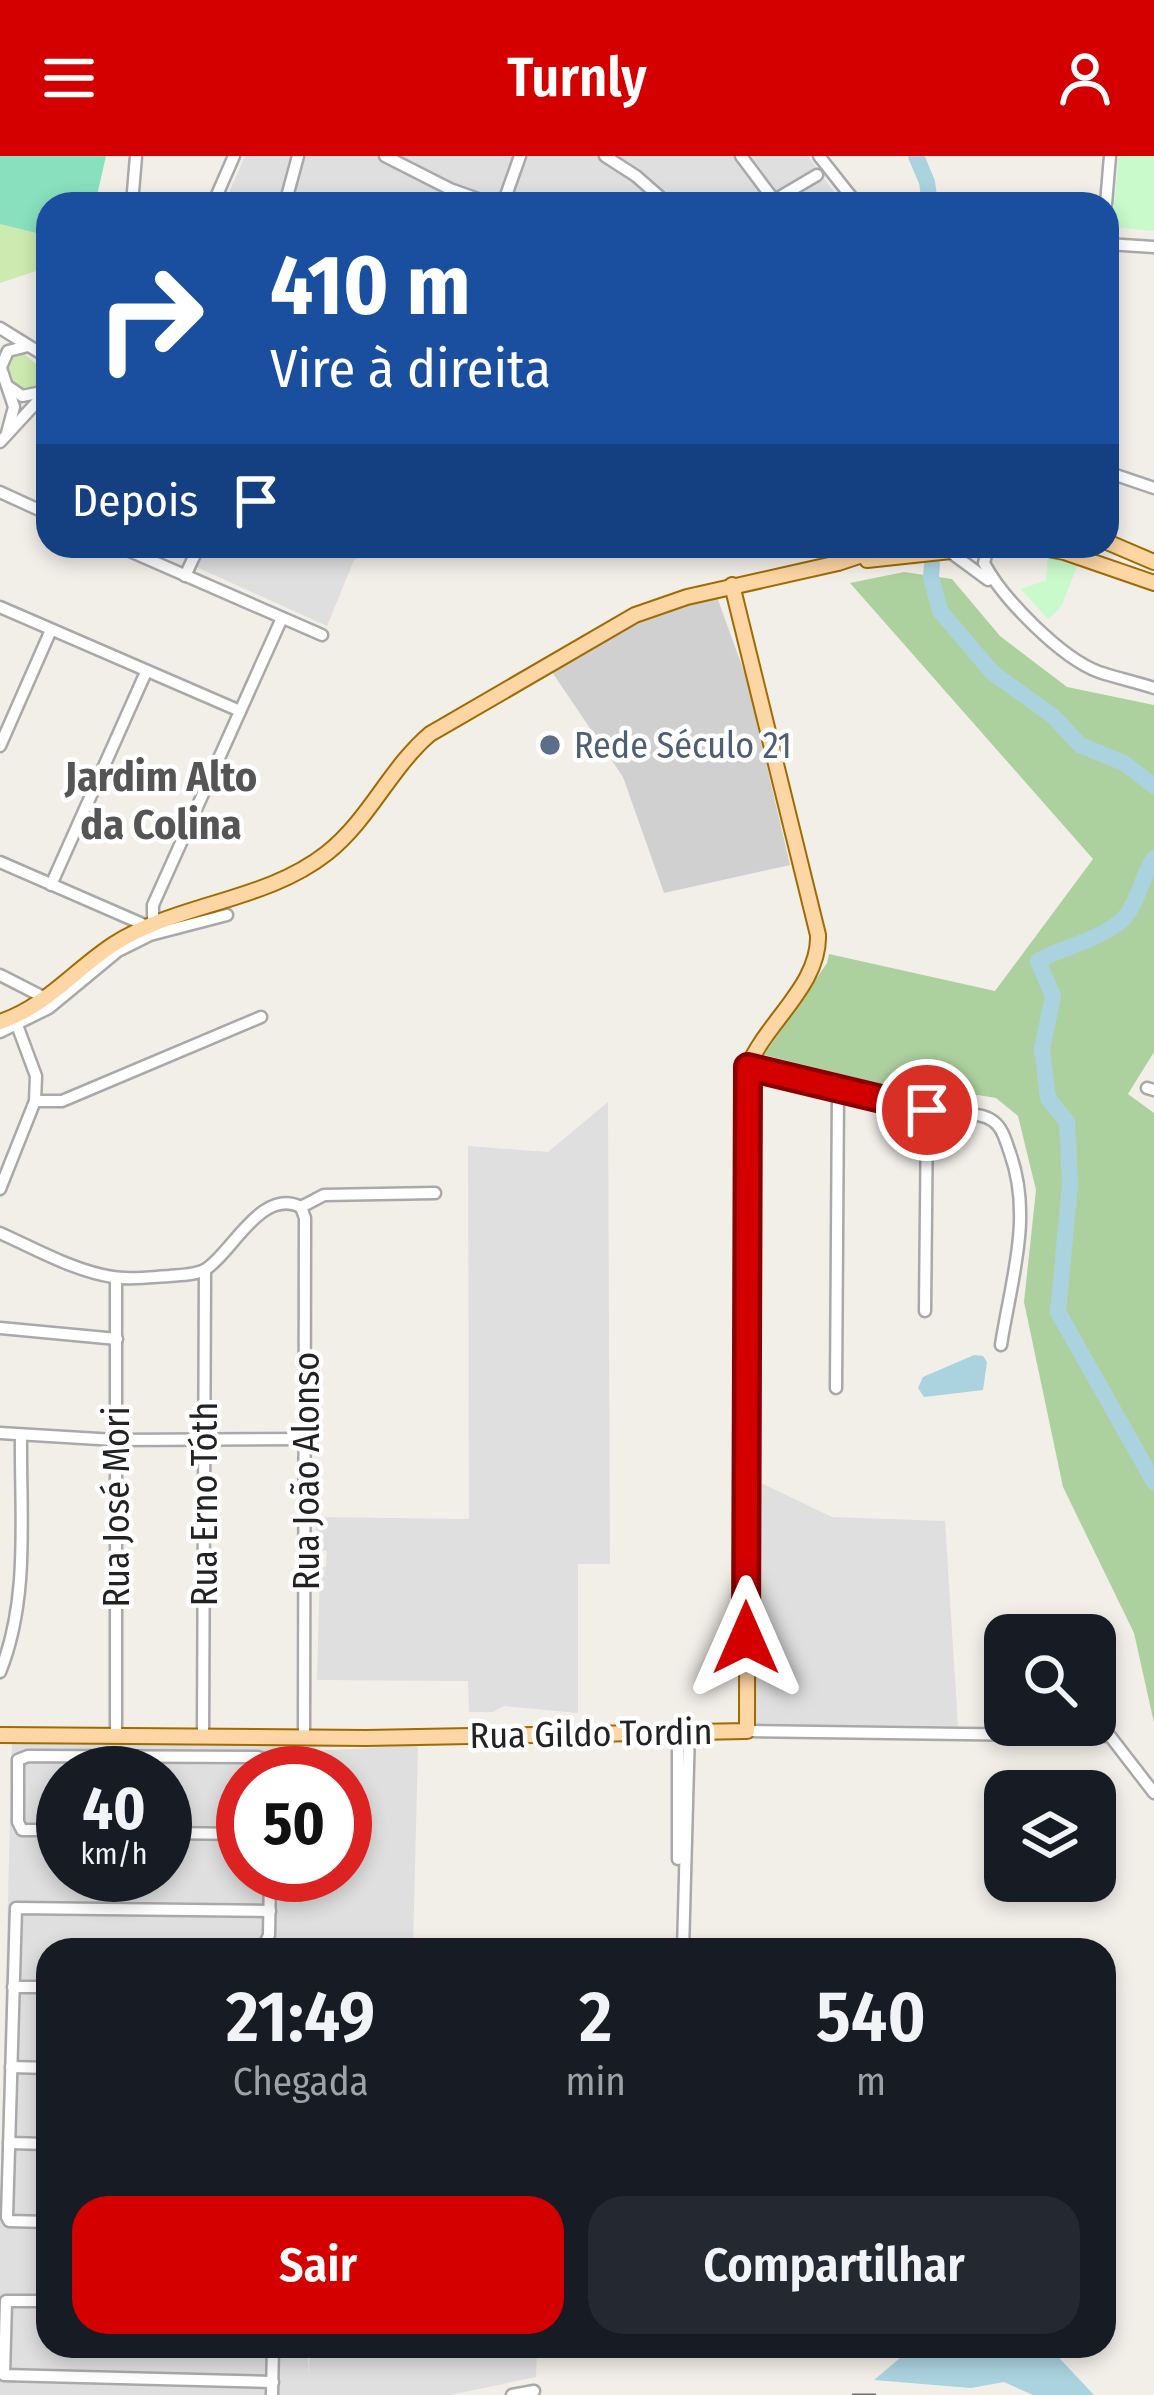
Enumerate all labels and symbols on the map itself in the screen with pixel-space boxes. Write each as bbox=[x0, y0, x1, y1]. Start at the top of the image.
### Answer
place label: Rede Século 21 bbox=[574, 724, 792, 768]
marker: Rede Século 21 bbox=[537, 732, 563, 758]
district label: Jardim Alto da Colina bbox=[64, 752, 257, 850]
pin bbox=[876, 1059, 978, 1161]
street label: Rua João Alonso bbox=[285, 1352, 329, 1590]
street label: Rua Erno Tóth bbox=[183, 1402, 227, 1606]
street label: Rua José Mori bbox=[95, 1406, 139, 1608]
position arrow bbox=[683, 1575, 809, 1701]
street label: Rua Gildo Tordin bbox=[469, 1710, 713, 1758]
speed limit sign: 50 bbox=[216, 1746, 372, 1902]

